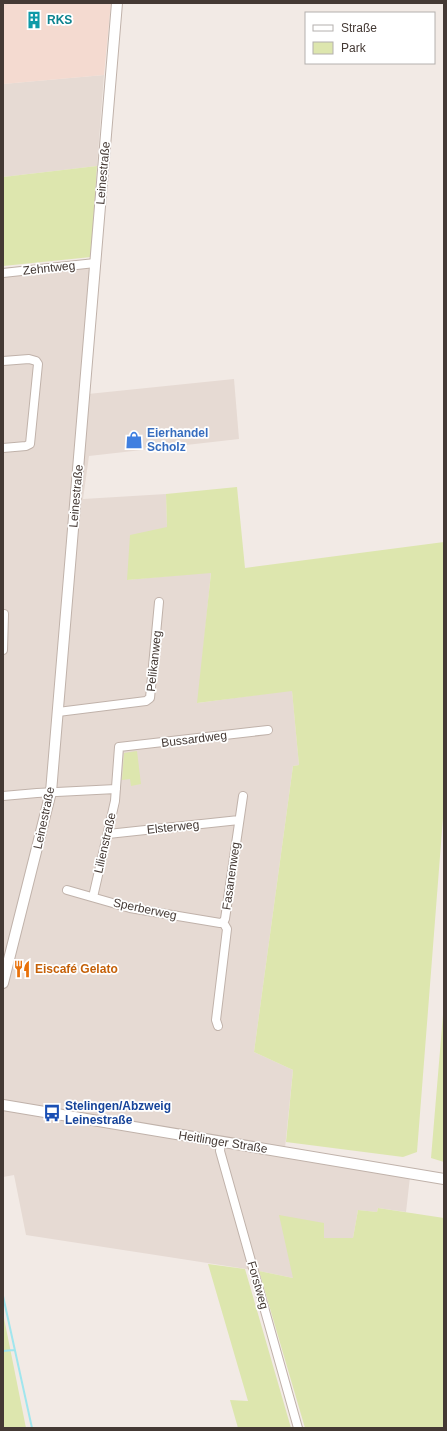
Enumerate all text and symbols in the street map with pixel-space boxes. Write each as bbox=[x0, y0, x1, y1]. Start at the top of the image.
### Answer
building icon: RKS bbox=[24, 10, 44, 30]
legend bbox=[305, 12, 435, 64]
place label: RKS bbox=[47, 13, 72, 27]
text: Straße bbox=[341, 21, 377, 35]
text: Park bbox=[341, 41, 367, 55]
street label: Leinestraße bbox=[93, 141, 113, 205]
street label: Zehntweg bbox=[22, 258, 76, 278]
place label: Eierhandel Scholz bbox=[147, 426, 208, 454]
shop icon: Eierhandel Scholz bbox=[124, 430, 144, 450]
street label: Leinestraße bbox=[66, 464, 86, 528]
street label: Pelikanweg bbox=[144, 630, 164, 692]
street label: Bussardweg bbox=[160, 728, 228, 750]
street label: Leinestraße bbox=[31, 785, 58, 850]
street label: Lilienstraße bbox=[91, 811, 119, 875]
street label: Elsterweg bbox=[146, 817, 200, 837]
street label: Fasanenweg bbox=[219, 841, 243, 911]
street label: Sperberweg bbox=[112, 895, 178, 923]
restaurant icon: Eiscafé Gelato bbox=[12, 959, 32, 979]
place label: Eiscafé Gelato bbox=[35, 962, 118, 976]
place label: Stelingen/Abzweig Leinestraße bbox=[65, 1099, 171, 1127]
bus stop icon: Stelingen/Abzweig Leinestraße bbox=[42, 1103, 62, 1123]
street label: Heitlinger Straße bbox=[177, 1128, 269, 1156]
street label: Forstweg bbox=[244, 1259, 272, 1311]

